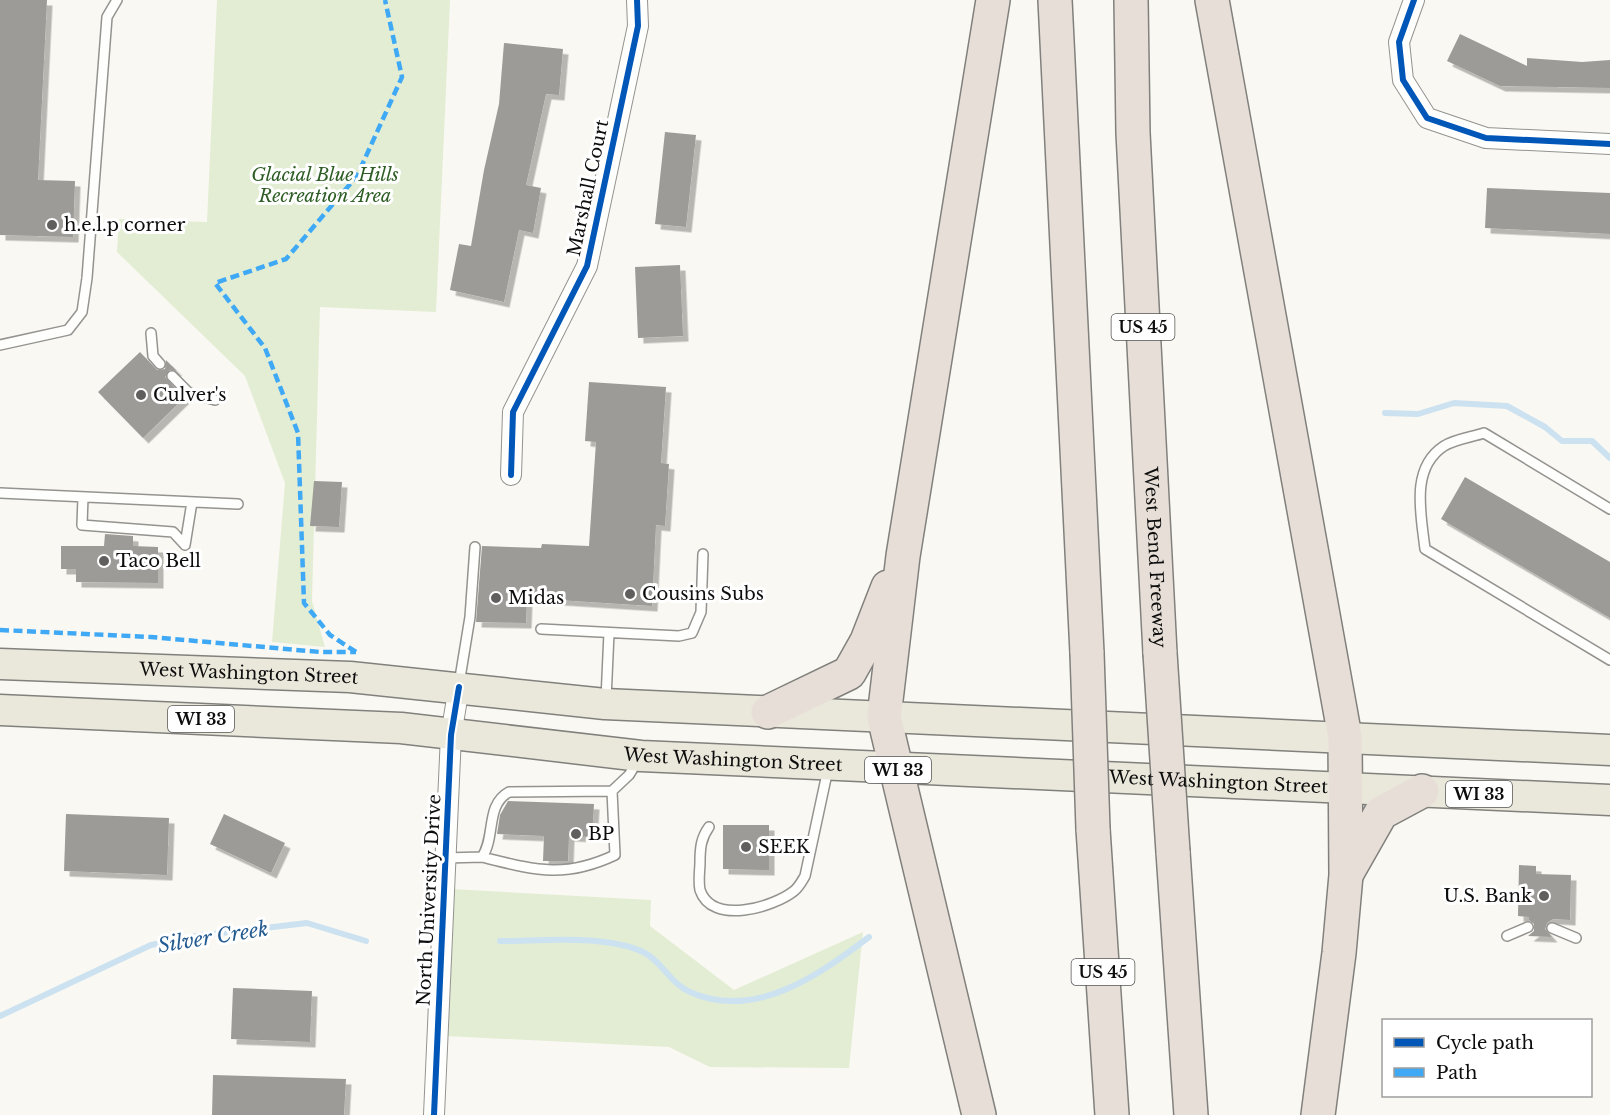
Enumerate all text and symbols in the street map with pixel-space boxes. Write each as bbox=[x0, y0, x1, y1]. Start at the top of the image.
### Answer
street label: Marshall Court bbox=[563, 117, 613, 258]
park label: Glacial Blue Hills Recreation Area bbox=[251, 164, 399, 207]
place label: h.e.l.p corner bbox=[64, 214, 186, 236]
marker: h.e.l.p corner bbox=[45, 218, 59, 232]
road number: US 45 bbox=[1112, 314, 1174, 340]
place label: Culver's bbox=[153, 384, 227, 406]
marker: Culver's bbox=[134, 388, 148, 402]
street label: West Bend Freeway bbox=[1139, 465, 1171, 649]
place label: Taco Bell bbox=[116, 550, 201, 572]
marker: Taco Bell bbox=[97, 554, 111, 568]
place label: Cousins Subs bbox=[642, 583, 764, 605]
place label: Midas bbox=[508, 587, 564, 609]
marker: Cousins Subs bbox=[623, 587, 637, 601]
marker: Midas bbox=[489, 591, 503, 605]
street label: West Washington Street bbox=[138, 658, 360, 689]
road number: WI 33 bbox=[168, 706, 234, 732]
street label: West Washington Street bbox=[621, 743, 843, 776]
road number: WI 33 bbox=[865, 757, 931, 783]
street label: West Washington Street bbox=[1107, 766, 1329, 798]
road number: WI 33 bbox=[1446, 781, 1512, 807]
street label: North University Drive bbox=[412, 794, 446, 1006]
place label: BP bbox=[588, 823, 614, 845]
marker: BP bbox=[569, 827, 583, 841]
place label: SEEK bbox=[758, 836, 811, 858]
marker: SEEK bbox=[739, 840, 753, 854]
place label: U.S. Bank bbox=[1444, 885, 1532, 907]
marker: U.S. Bank bbox=[1537, 889, 1551, 903]
water label: Silver Creek bbox=[156, 916, 270, 958]
road number: US 45 bbox=[1072, 959, 1134, 985]
legend bbox=[1382, 1019, 1592, 1097]
text: Cycle path bbox=[1436, 1032, 1534, 1054]
text: Path bbox=[1436, 1062, 1477, 1084]

